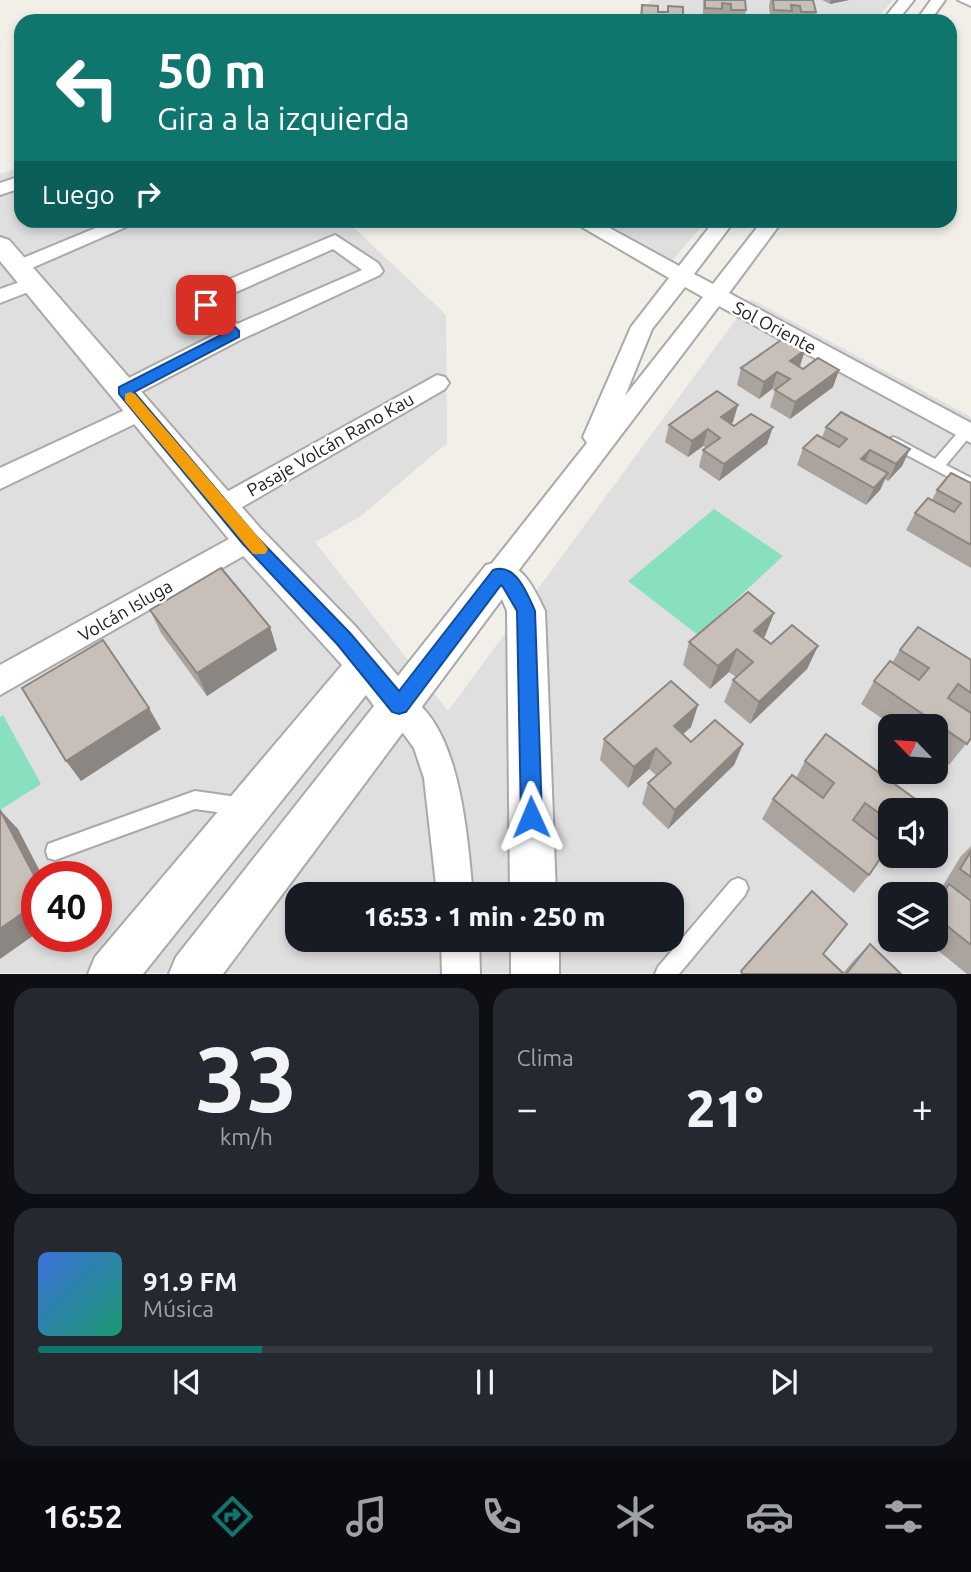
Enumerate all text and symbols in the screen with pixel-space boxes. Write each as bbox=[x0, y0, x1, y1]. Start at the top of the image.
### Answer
icon: left bbox=[42, 42, 133, 133]
text: 50 m bbox=[157, 42, 266, 97]
text: Gira a la izquierda bbox=[157, 100, 410, 136]
icon: right bbox=[129, 175, 167, 213]
text: Luego bbox=[42, 180, 115, 209]
pin bbox=[176, 275, 236, 335]
icon: arrive bbox=[187, 286, 225, 324]
street label: Sol Oriente bbox=[730, 297, 820, 357]
street label: Pasaje Volcán Rano Kau bbox=[243, 388, 417, 500]
street label: Volcán Isluga bbox=[75, 575, 175, 645]
north arrow bbox=[878, 714, 948, 784]
map controls bbox=[878, 714, 948, 952]
position arrow bbox=[494, 780, 568, 854]
button: sound bbox=[878, 798, 948, 868]
speed limit sign: 40 bbox=[21, 861, 112, 952]
button: layers bbox=[878, 882, 948, 952]
text: 16:53 · 1 min · 250 m bbox=[364, 902, 605, 931]
text: 33 bbox=[195, 1027, 298, 1129]
text: Clima bbox=[517, 1045, 574, 1070]
text: 21° bbox=[686, 1079, 764, 1137]
text: − bbox=[517, 1087, 538, 1129]
text: + bbox=[912, 1087, 933, 1129]
text: km/h bbox=[220, 1124, 273, 1149]
text: 91.9 FM bbox=[143, 1267, 237, 1296]
text: Música bbox=[143, 1296, 214, 1321]
icon: previous bbox=[168, 1363, 206, 1401]
icon: pause bbox=[466, 1363, 504, 1401]
icon: next bbox=[765, 1363, 803, 1401]
icon: directions bbox=[208, 1492, 257, 1541]
icon: music bbox=[342, 1492, 391, 1541]
icon: phone bbox=[477, 1492, 526, 1541]
icon: climate bbox=[611, 1492, 660, 1541]
icon: car bbox=[745, 1492, 794, 1541]
icon: filters bbox=[879, 1492, 928, 1541]
text: 16:52 bbox=[43, 1498, 123, 1534]

